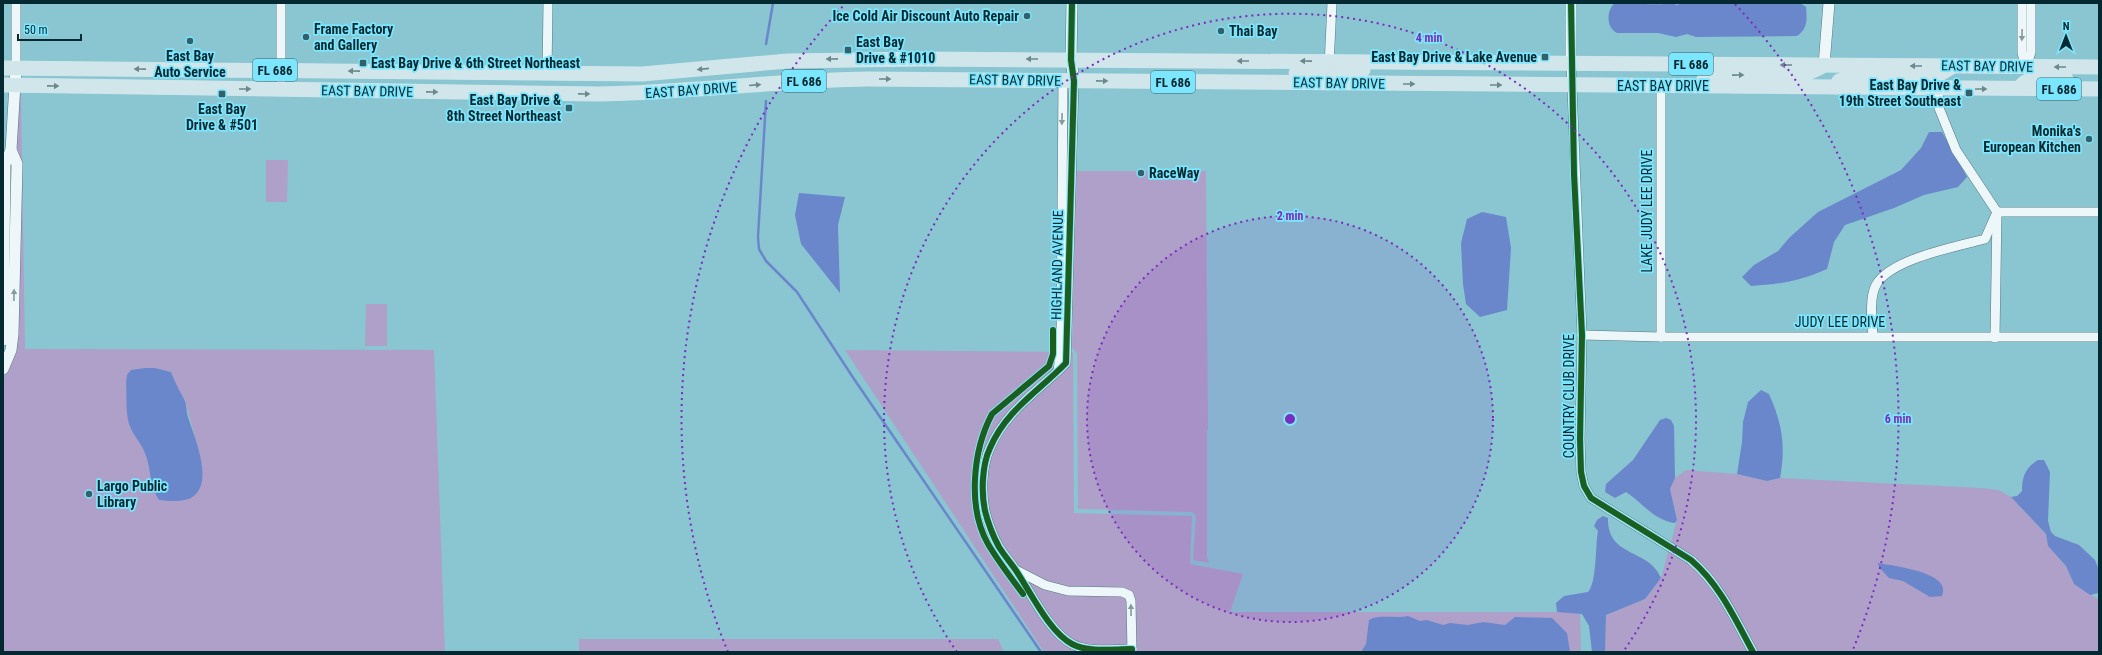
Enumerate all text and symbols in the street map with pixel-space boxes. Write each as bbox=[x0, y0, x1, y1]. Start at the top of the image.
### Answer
place label: Ice Cold Air Discount Auto Repair bbox=[832, 8, 1019, 24]
marker: Ice Cold Air Discount Auto Repair bbox=[1022, 11, 1032, 21]
scale bar bbox=[18, 16, 81, 42]
north arrow bbox=[2046, 16, 2086, 56]
text: N bbox=[2063, 20, 2070, 33]
place label: Frame Factory and Gallery bbox=[314, 21, 394, 53]
text: 50 m bbox=[24, 23, 48, 37]
place label: Thai Bay bbox=[1229, 23, 1278, 39]
marker: Thai Bay bbox=[1216, 26, 1226, 36]
one-way arrow bbox=[2019, 29, 2025, 42]
text: 4 min bbox=[1416, 31, 1442, 45]
marker: Frame Factory and Gallery bbox=[301, 32, 311, 42]
place label: East Bay Drive & #1010 bbox=[856, 34, 935, 66]
marker: East Bay Auto Service bbox=[185, 36, 195, 46]
marker: East Bay Drive & #1010 bbox=[843, 45, 853, 55]
place label: East Bay Auto Service bbox=[154, 48, 226, 80]
place label: East Bay Drive & Lake Avenue bbox=[1371, 49, 1537, 65]
marker: East Bay Drive & Lake Avenue bbox=[1540, 52, 1550, 62]
road number: FL 686 bbox=[1669, 53, 1713, 75]
place label: East Bay Drive & 6th Street Northeast bbox=[371, 55, 580, 71]
one-way arrow bbox=[825, 56, 838, 62]
one-way arrow bbox=[1025, 56, 1038, 62]
street label: EAST BAY DRIVE bbox=[1941, 57, 2033, 75]
marker: East Bay Drive & 6th Street Northeast bbox=[358, 58, 368, 68]
one-way arrow bbox=[1236, 58, 1249, 64]
one-way arrow bbox=[1299, 58, 1312, 64]
road number: FL 686 bbox=[253, 59, 297, 81]
one-way arrow bbox=[1779, 62, 1792, 68]
one-way arrow bbox=[1909, 63, 1922, 69]
one-way arrow bbox=[2053, 64, 2066, 70]
one-way arrow bbox=[133, 66, 146, 72]
one-way arrow bbox=[697, 66, 709, 73]
one-way arrow bbox=[347, 68, 360, 74]
road number: FL 686 bbox=[782, 70, 826, 92]
street label: EAST BAY DRIVE bbox=[969, 71, 1061, 89]
road number: FL 686 bbox=[1151, 71, 1195, 93]
one-way arrow bbox=[1732, 72, 1745, 78]
street label: EAST BAY DRIVE bbox=[1293, 74, 1385, 92]
one-way arrow bbox=[879, 76, 892, 82]
place label: East Bay Drive & 19th Street Southeast bbox=[1839, 77, 1961, 109]
one-way arrow bbox=[1096, 78, 1109, 84]
street label: EAST BAY DRIVE bbox=[1617, 78, 1709, 94]
road number: FL 686 bbox=[2037, 78, 2081, 100]
street label: EAST BAY DRIVE bbox=[645, 79, 737, 101]
one-way arrow bbox=[749, 81, 761, 88]
one-way arrow bbox=[1403, 81, 1416, 87]
street label: EAST BAY DRIVE bbox=[321, 82, 413, 100]
one-way arrow bbox=[1490, 82, 1503, 88]
one-way arrow bbox=[47, 83, 59, 90]
one-way arrow bbox=[1975, 85, 1987, 92]
one-way arrow bbox=[239, 86, 252, 92]
one-way arrow bbox=[426, 88, 438, 95]
marker: East Bay Drive & 19th Street Southeast bbox=[1964, 88, 1974, 98]
marker: East Bay Drive & #501 bbox=[217, 89, 227, 99]
one-way arrow bbox=[578, 91, 591, 97]
place label: East Bay Drive & 8th Street Northeast bbox=[447, 92, 561, 124]
place label: East Bay Drive & #501 bbox=[186, 101, 258, 133]
marker: East Bay Drive & 8th Street Northeast bbox=[564, 103, 574, 113]
one-way arrow bbox=[1059, 113, 1066, 125]
place label: Monika's European Kitchen bbox=[1983, 123, 2081, 155]
marker: Monika's European Kitchen bbox=[2084, 134, 2094, 144]
street label: LAKE JUDY LEE DRIVE bbox=[1639, 149, 1655, 273]
place label: RaceWay bbox=[1149, 165, 1200, 181]
marker: RaceWay bbox=[1136, 168, 1146, 178]
text: 2 min bbox=[1277, 209, 1303, 223]
street label: HIGHLAND AVENUE bbox=[1048, 210, 1066, 320]
one-way arrow bbox=[11, 288, 17, 301]
street label: JUDY LEE DRIVE bbox=[1795, 314, 1885, 330]
street label: COUNTRY CLUB DRIVE bbox=[1561, 334, 1577, 458]
centre of rings bbox=[1283, 412, 1297, 426]
text: 6 min bbox=[1885, 412, 1911, 426]
place label: Largo Public Library bbox=[97, 478, 168, 510]
marker: Largo Public Library bbox=[84, 489, 94, 499]
one-way arrow bbox=[1128, 603, 1134, 616]

